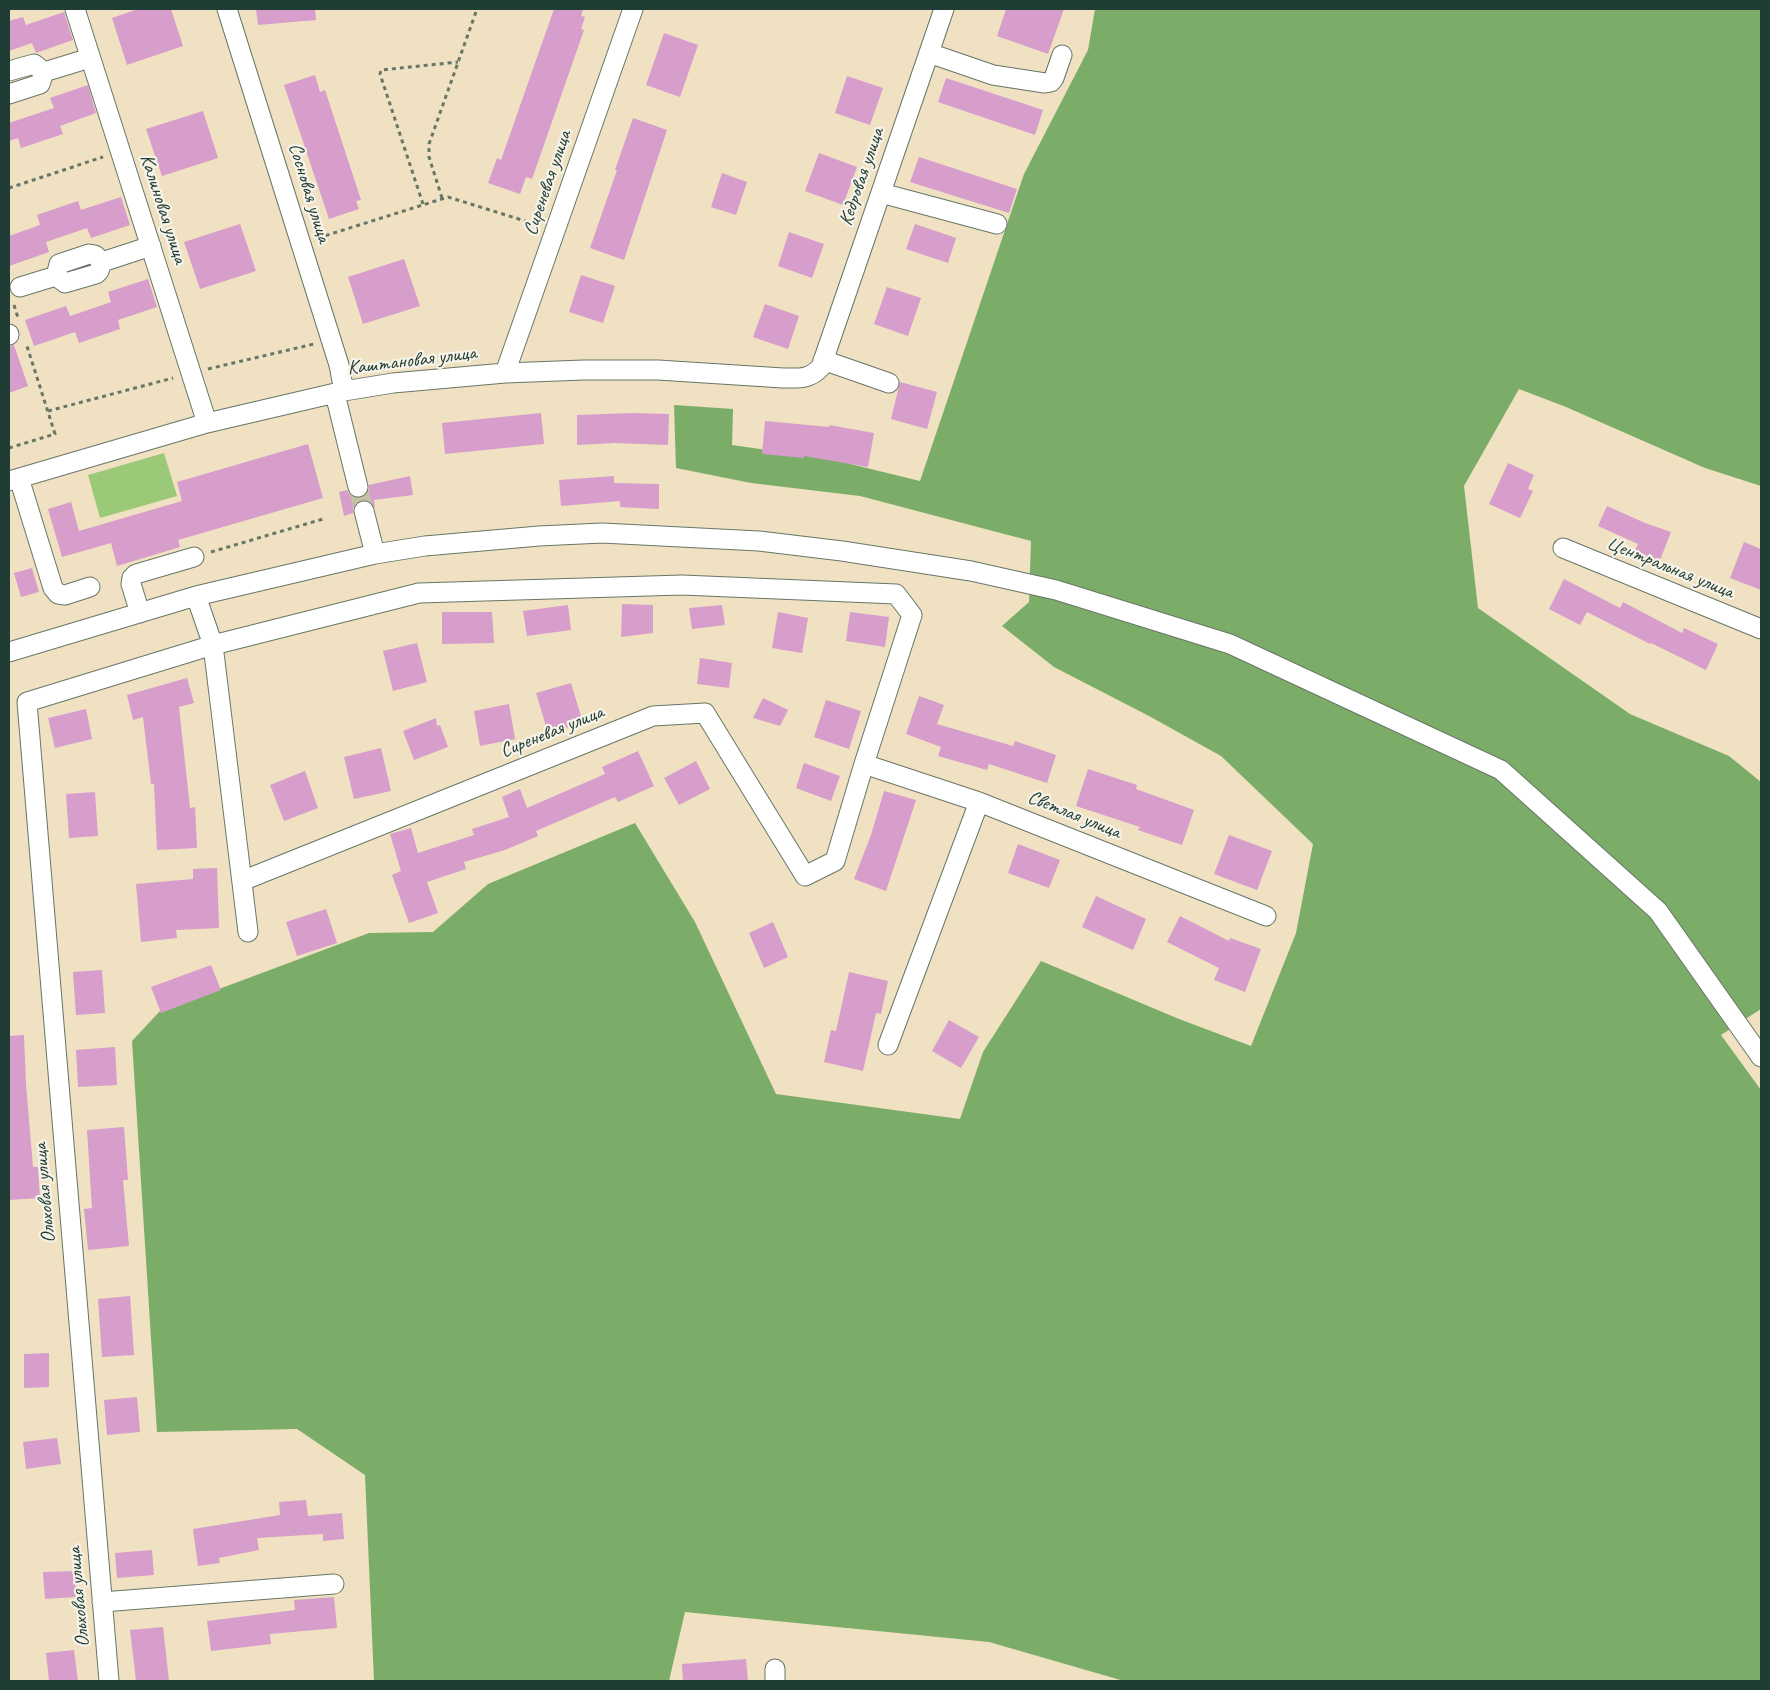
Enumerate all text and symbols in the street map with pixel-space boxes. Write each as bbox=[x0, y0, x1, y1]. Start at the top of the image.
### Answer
street label: Кедровая улица bbox=[834, 125, 890, 229]
street label: Сиреневая улица bbox=[519, 127, 577, 239]
street label: Сосновая улица bbox=[282, 140, 336, 246]
street label: Калиновая улица bbox=[134, 151, 192, 267]
street label: Каштановая улица bbox=[346, 341, 478, 381]
street label: Центральная улица bbox=[1603, 532, 1737, 604]
street label: Сиреневая улица bbox=[497, 700, 607, 764]
street label: Светлая улица bbox=[1024, 785, 1124, 845]
street label: Ольховая улица bbox=[29, 1142, 61, 1244]
street label: Ольховая улица bbox=[63, 1546, 95, 1648]

